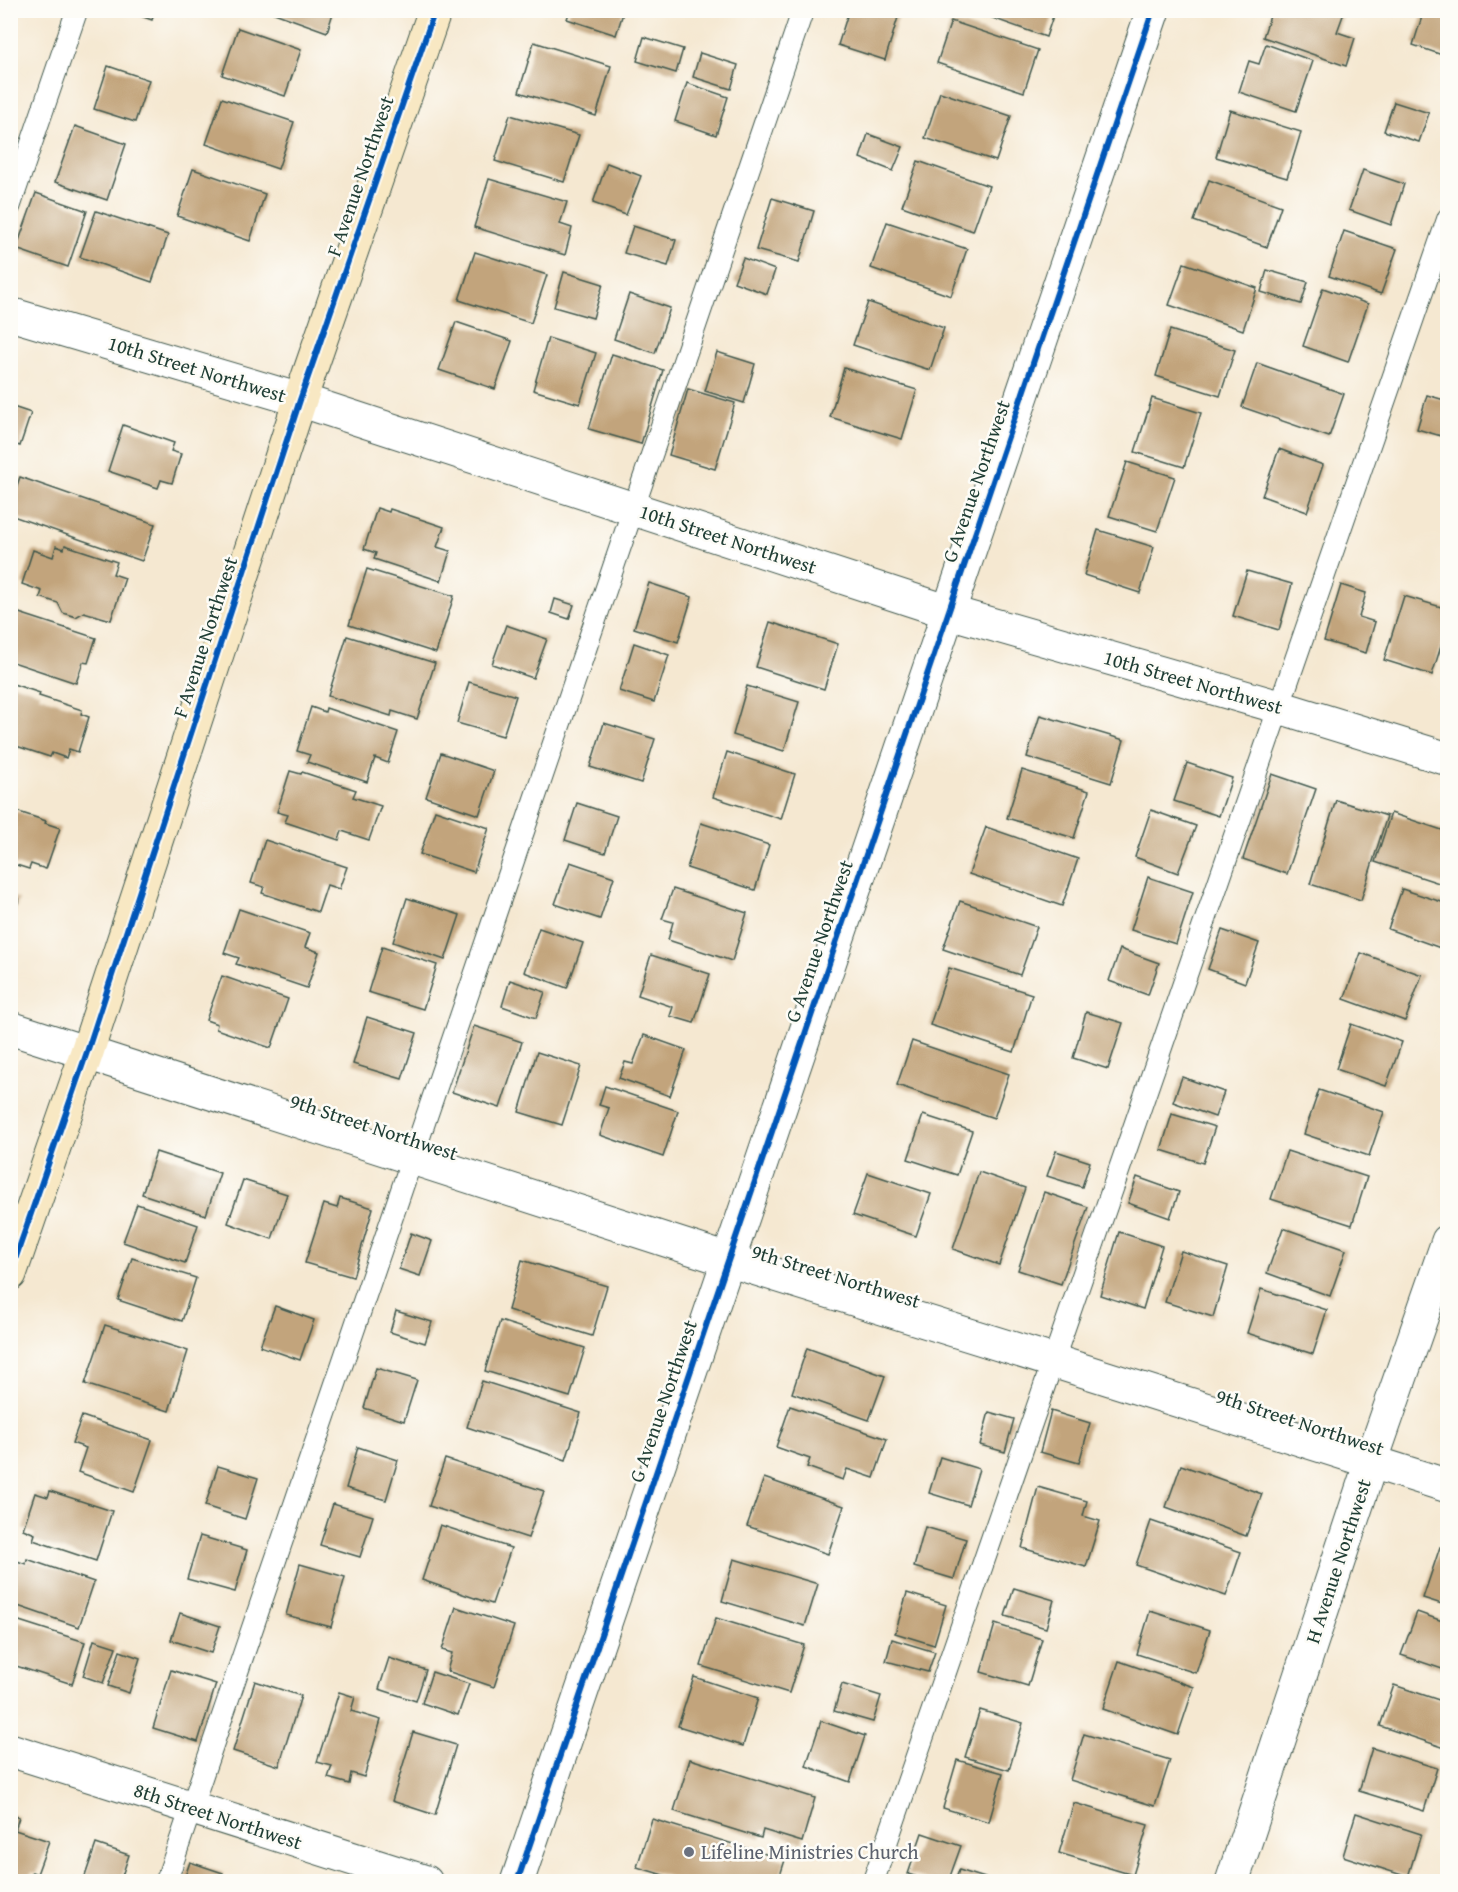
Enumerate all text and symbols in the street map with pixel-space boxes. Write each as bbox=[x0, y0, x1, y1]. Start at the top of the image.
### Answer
street label: F Avenue Northwest bbox=[318, 92, 401, 260]
street label: 10th Street Northwest bbox=[104, 328, 290, 409]
street label: G Avenue Northwest bbox=[934, 396, 1017, 566]
street label: 10th Street Northwest bbox=[636, 496, 821, 581]
street label: F Avenue Northwest bbox=[165, 552, 244, 721]
street label: 10th Street Northwest bbox=[1100, 642, 1286, 721]
street label: G Avenue Northwest bbox=[777, 856, 860, 1026]
street label: 9th Street Northwest bbox=[286, 1086, 462, 1167]
street label: 9th Street Northwest bbox=[748, 1236, 924, 1315]
street label: G Avenue Northwest bbox=[621, 1316, 704, 1486]
street label: 9th Street Northwest bbox=[1212, 1381, 1388, 1462]
street label: H Avenue Northwest bbox=[1297, 1475, 1378, 1647]
street label: 8th Street Northwest bbox=[130, 1775, 306, 1856]
place label: Lifeline Ministries Church bbox=[701, 1837, 919, 1866]
marker: Lifeline Ministries Church bbox=[682, 1845, 696, 1859]

